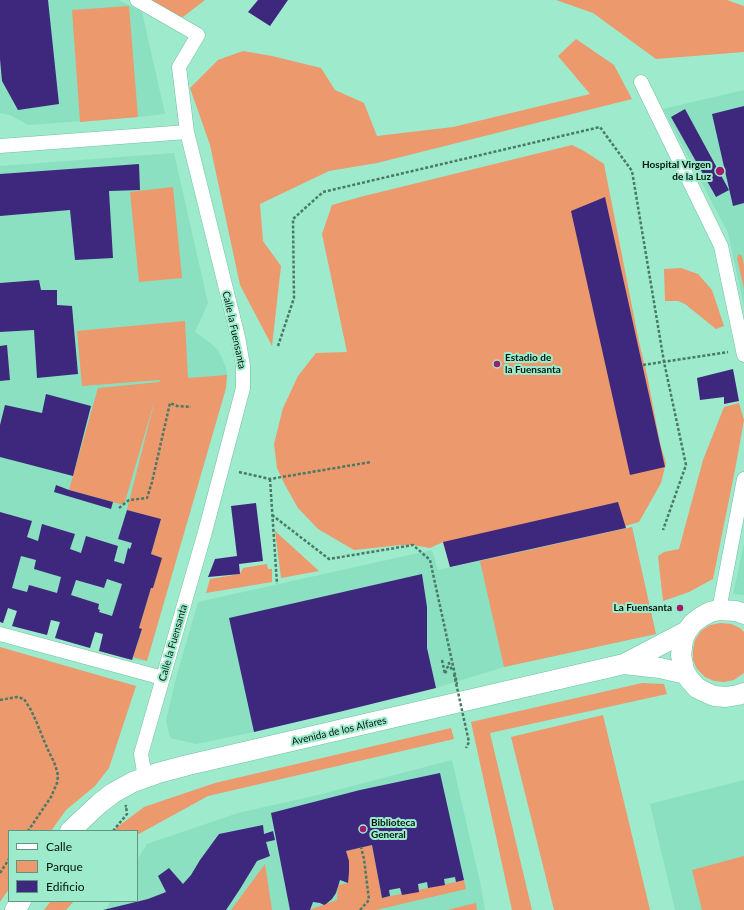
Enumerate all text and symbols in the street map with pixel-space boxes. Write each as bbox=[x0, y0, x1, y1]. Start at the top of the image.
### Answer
place label: Hospital Virgen de la Luz bbox=[642, 159, 711, 182]
marker: Hospital Virgen de la Luz bbox=[714, 165, 726, 177]
street label: Calle la Fuensanta bbox=[220, 290, 248, 370]
place label: Estadio de la Fuensanta bbox=[505, 352, 561, 376]
marker: Estadio de la Fuensanta bbox=[492, 359, 502, 369]
place label: La Fuensanta bbox=[614, 602, 672, 614]
street label: Calle la Fuensanta bbox=[156, 603, 190, 683]
marker: La Fuensanta bbox=[675, 603, 685, 613]
street label: Avenida de los Alfares bbox=[291, 714, 387, 748]
place label: Biblioteca General bbox=[371, 817, 415, 840]
marker: Biblioteca General bbox=[358, 824, 368, 834]
legend bbox=[8, 830, 138, 902]
text: Calle bbox=[46, 839, 72, 854]
text: Parque bbox=[46, 859, 83, 874]
text: Edificio bbox=[46, 879, 85, 894]

